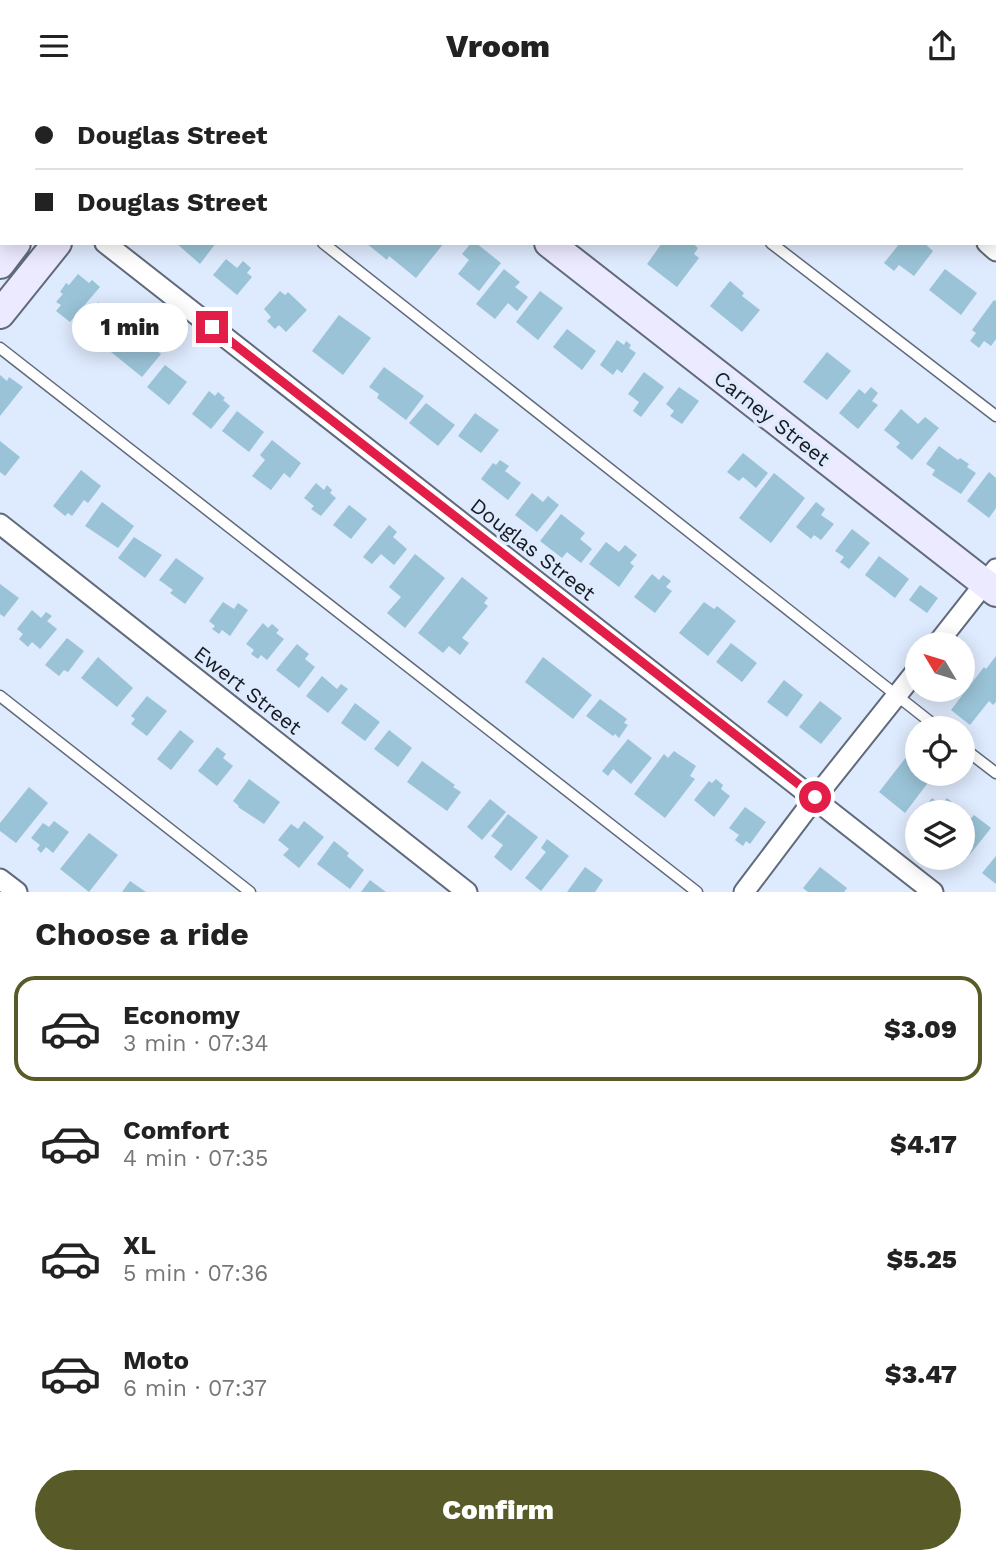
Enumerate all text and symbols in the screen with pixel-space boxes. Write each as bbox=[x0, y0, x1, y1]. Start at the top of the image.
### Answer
icon: menu bbox=[35, 27, 73, 65]
text: Vroom bbox=[446, 27, 550, 65]
icon: share bbox=[923, 27, 961, 65]
text: Douglas Street bbox=[77, 120, 267, 150]
text: Douglas Street bbox=[77, 187, 267, 217]
callout: 1 min bbox=[72, 303, 188, 351]
route end bbox=[196, 311, 228, 343]
text: 1 min bbox=[100, 314, 160, 341]
street label: Carney Street bbox=[709, 365, 835, 471]
street label: Douglas Street bbox=[466, 492, 601, 606]
north arrow bbox=[905, 632, 975, 702]
map controls bbox=[905, 632, 975, 870]
street label: Ewert Street bbox=[189, 640, 307, 740]
button: locate bbox=[905, 716, 975, 786]
route start bbox=[799, 781, 831, 813]
button: layers bbox=[905, 800, 975, 870]
text: Choose a ride bbox=[35, 915, 249, 953]
icon: car bbox=[39, 997, 102, 1060]
text: Economy bbox=[123, 1000, 240, 1030]
text: $3.09 bbox=[884, 1014, 957, 1044]
text: 3 min · 07:34 bbox=[123, 1030, 268, 1057]
icon: car bbox=[39, 1112, 102, 1175]
text: Comfort bbox=[123, 1115, 229, 1145]
text: $4.17 bbox=[890, 1129, 957, 1159]
text: 4 min · 07:35 bbox=[123, 1145, 268, 1172]
icon: car bbox=[39, 1227, 102, 1290]
text: XL bbox=[123, 1230, 156, 1260]
text: $5.25 bbox=[886, 1244, 957, 1274]
text: 5 min · 07:36 bbox=[123, 1260, 268, 1287]
icon: car bbox=[39, 1342, 102, 1405]
text: Moto bbox=[123, 1345, 189, 1375]
text: $3.47 bbox=[885, 1359, 957, 1389]
text: 6 min · 07:37 bbox=[123, 1375, 267, 1402]
button: Confirm bbox=[35, 1470, 961, 1550]

